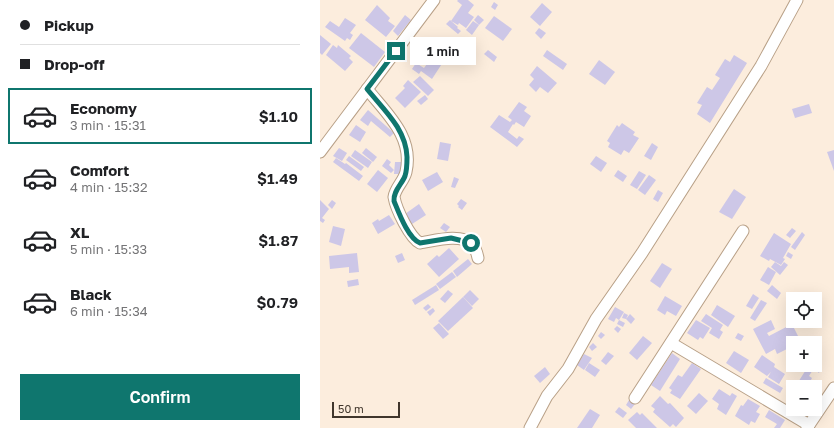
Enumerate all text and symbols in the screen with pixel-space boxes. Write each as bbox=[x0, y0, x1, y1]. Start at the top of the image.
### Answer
text: Pickup bbox=[44, 16, 94, 34]
callout: 1 min bbox=[410, 37, 476, 65]
route end bbox=[387, 42, 405, 60]
text: 1 min bbox=[427, 43, 459, 59]
text: Drop-off bbox=[44, 55, 104, 73]
icon: car bbox=[22, 98, 58, 134]
text: Economy bbox=[70, 99, 137, 117]
text: $1.10 bbox=[259, 107, 298, 125]
text: 3 min · 15:31 bbox=[70, 117, 146, 133]
icon: car bbox=[22, 160, 58, 196]
text: Comfort bbox=[70, 161, 129, 179]
text: $1.49 bbox=[257, 169, 298, 187]
text: 4 min · 15:32 bbox=[70, 179, 147, 195]
icon: car bbox=[22, 222, 58, 258]
text: XL bbox=[70, 223, 89, 241]
text: $1.87 bbox=[258, 231, 298, 249]
route start bbox=[462, 234, 480, 252]
text: 5 min · 15:33 bbox=[70, 241, 147, 257]
icon: car bbox=[22, 284, 58, 320]
text: Black bbox=[70, 285, 112, 303]
map controls bbox=[786, 292, 822, 416]
button: locate bbox=[786, 292, 822, 328]
text: $0.79 bbox=[256, 293, 298, 311]
text: 6 min · 15:34 bbox=[70, 303, 148, 319]
button: + bbox=[786, 336, 822, 372]
button: Confirm bbox=[20, 374, 300, 420]
button: − bbox=[786, 380, 822, 416]
scale bar bbox=[332, 400, 400, 419]
text: 50 m bbox=[338, 402, 364, 415]

